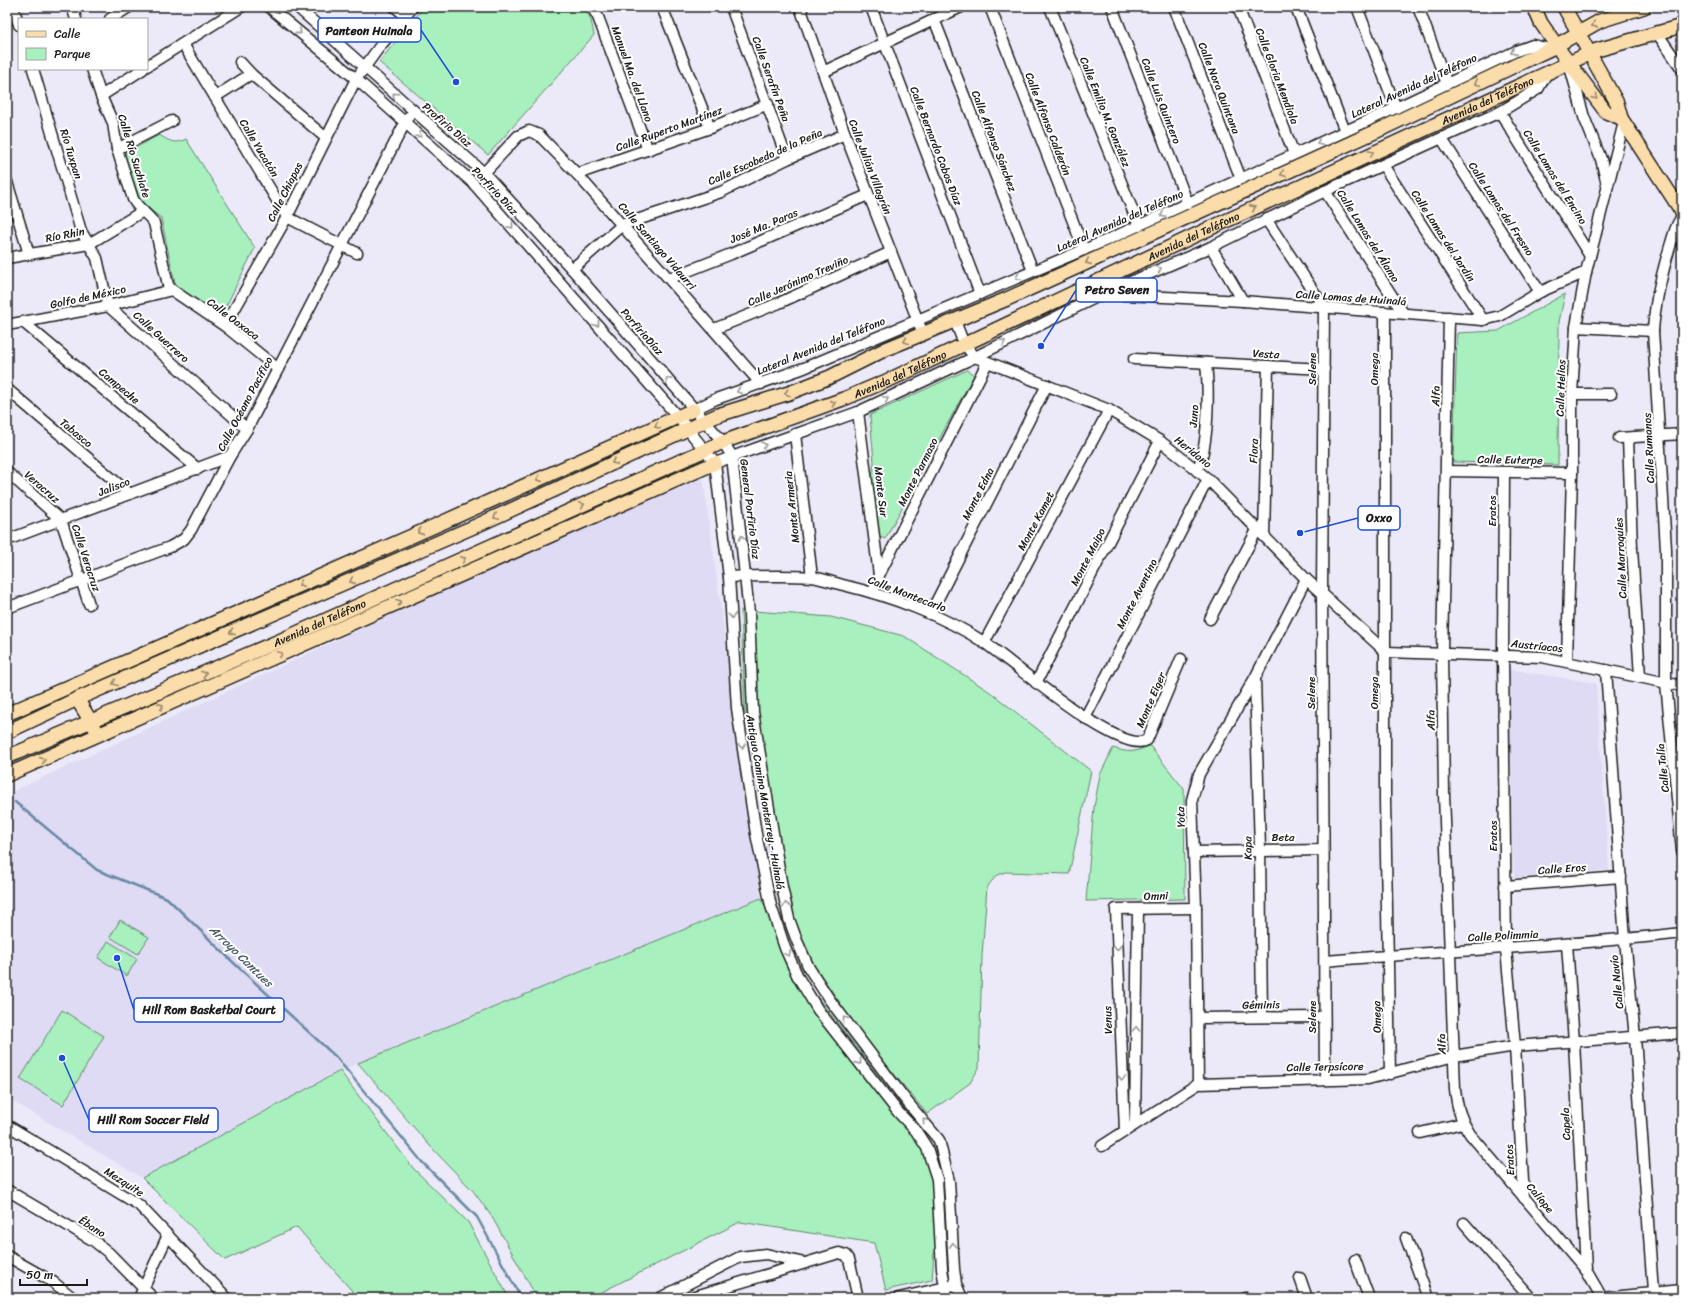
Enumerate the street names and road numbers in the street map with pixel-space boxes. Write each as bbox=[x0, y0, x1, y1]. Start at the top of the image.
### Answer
street label: Manuel Ma. del Llano bbox=[606, 23, 658, 125]
street label: Calle Gloria Mendiola bbox=[1250, 25, 1304, 127]
street label: Calle Serafín Peña bbox=[747, 34, 795, 125]
street label: Calle Nora Quintana bbox=[1193, 39, 1245, 137]
street label: Lateral Avenida del Teléfono bbox=[1348, 48, 1480, 124]
street label: Calle Emilio M. González bbox=[1074, 54, 1136, 171]
street label: Calle Luis Quintero bbox=[1136, 55, 1186, 147]
street label: Calle Alfonso Calderón bbox=[1020, 70, 1076, 179]
street label: Avenida del Teléfono bbox=[1437, 71, 1537, 130]
street label: Calle Bernardo Cobos Díaz bbox=[904, 84, 968, 209]
street label: Calle Alfonso Sánchez bbox=[966, 88, 1022, 195]
street label: Profirio Díaz bbox=[418, 98, 477, 153]
street label: Calle Ruperto Martínez bbox=[613, 101, 726, 157]
street label: Calle Río Suchiate bbox=[112, 112, 156, 201]
street label: Calle Yucatán bbox=[234, 115, 284, 181]
street label: Calle Julián Villagrán bbox=[843, 116, 897, 218]
street label: Calle Escobedo de la Peña bbox=[705, 123, 826, 191]
street label: Río Tuxpan bbox=[54, 126, 88, 182]
street label: Calle Lomas del Encino bbox=[1518, 126, 1592, 229]
street label: Calle Chiapas bbox=[262, 158, 309, 225]
street label: Calle Lomas del Fresno bbox=[1463, 158, 1539, 260]
street label: Porfirio Díaz bbox=[467, 162, 523, 220]
street label: Lateral Avenida del Teléfono bbox=[1054, 184, 1187, 258]
street label: Calle Lomas del Álamo bbox=[1332, 186, 1405, 287]
street label: Calle Lomas del Jardín bbox=[1406, 186, 1480, 286]
street label: Calle Santiago Vidaurri bbox=[613, 198, 701, 295]
street label: José Ma. Paras bbox=[726, 203, 802, 249]
street label: Avenida del Teléfono bbox=[1143, 206, 1243, 267]
street label: Río Rhin bbox=[44, 222, 86, 248]
street label: Calle Jerónimo Treviño bbox=[745, 250, 852, 312]
street label: Golfo de México bbox=[48, 280, 128, 314]
street label: Calle Lomas de Huinalá bbox=[1295, 285, 1407, 311]
street label: Calle Oaxaca bbox=[203, 293, 264, 346]
street label: PorfirioDíaz bbox=[616, 304, 669, 361]
street label: Calle Guerrero bbox=[129, 306, 194, 368]
street label: Lateral Avenida del Teléfono bbox=[754, 311, 888, 380]
street label: Avenida del Teléfono bbox=[850, 344, 950, 404]
street label: Vesta bbox=[1252, 344, 1280, 364]
street label: Selene bbox=[1303, 352, 1322, 385]
street label: Omega bbox=[1365, 352, 1384, 385]
street label: Calle Océano Pacífico bbox=[212, 353, 278, 455]
street label: Calle Helios bbox=[1551, 358, 1572, 417]
street label: Campeche bbox=[94, 363, 144, 409]
street label: Alfa bbox=[1426, 385, 1446, 407]
street label: Juno bbox=[1184, 404, 1204, 429]
street label: Calle Rumanos bbox=[1638, 411, 1660, 484]
street label: Tabasco bbox=[55, 413, 97, 453]
street label: Heridano bbox=[1170, 431, 1216, 473]
street label: Monte Parmaso bbox=[893, 434, 944, 510]
street label: Flora bbox=[1244, 438, 1264, 464]
street label: Calle Euterpe bbox=[1477, 450, 1543, 470]
street label: General Porfirio Díaz bbox=[734, 458, 766, 561]
street label: Monte Edna bbox=[957, 464, 1000, 524]
street label: Monte Sur bbox=[868, 465, 894, 519]
street label: Veracruz bbox=[20, 466, 65, 509]
street label: Monte Armeria bbox=[779, 470, 805, 544]
street label: Jalisco bbox=[94, 472, 133, 502]
street label: Monte Kamet bbox=[1012, 488, 1060, 554]
street label: Eratos bbox=[1483, 495, 1502, 527]
street label: Calle Marroquíes bbox=[1609, 517, 1633, 599]
street label: Calle Veracruz bbox=[66, 522, 106, 595]
street label: Monte Maipo bbox=[1065, 524, 1111, 589]
street label: Monte Aventino bbox=[1111, 555, 1163, 633]
street label: Calle Montecarlo bbox=[865, 570, 949, 618]
street label: Avenida del Teléfono bbox=[269, 594, 369, 652]
street label: Austríacos bbox=[1509, 634, 1565, 658]
street label: Monte Eiger bbox=[1131, 668, 1172, 731]
street label: Selene bbox=[1302, 676, 1321, 709]
street label: Omega bbox=[1365, 676, 1384, 709]
street label: Alfa bbox=[1421, 709, 1441, 731]
street label: Antiguo Camino Monterrey - Huinalá bbox=[740, 712, 790, 892]
street label: Calle Talía bbox=[1651, 742, 1675, 793]
street label: Yota bbox=[1171, 806, 1191, 828]
street label: Eratos bbox=[1484, 820, 1503, 852]
street label: Beta bbox=[1272, 828, 1295, 847]
street label: Kapa bbox=[1238, 836, 1258, 860]
street label: Calle Eros bbox=[1537, 858, 1588, 880]
street label: Omni bbox=[1143, 886, 1170, 906]
street label: Calle Polimmia bbox=[1467, 925, 1539, 947]
street label: Calle Navío bbox=[1605, 954, 1629, 1010]
street label: Géminis bbox=[1242, 995, 1280, 1015]
street label: Selene bbox=[1303, 1000, 1322, 1033]
street label: Omega bbox=[1367, 1000, 1387, 1033]
street label: Venus bbox=[1098, 1005, 1118, 1034]
street label: Alfa bbox=[1432, 1033, 1452, 1056]
street label: Calle Terpsícore bbox=[1286, 1057, 1364, 1077]
street label: Capela bbox=[1556, 1107, 1576, 1141]
street label: Eratos bbox=[1500, 1144, 1520, 1176]
street label: Mezquite bbox=[100, 1162, 148, 1202]
street label: Calíope bbox=[1521, 1178, 1559, 1218]
street label: Ébano bbox=[75, 1211, 110, 1243]

